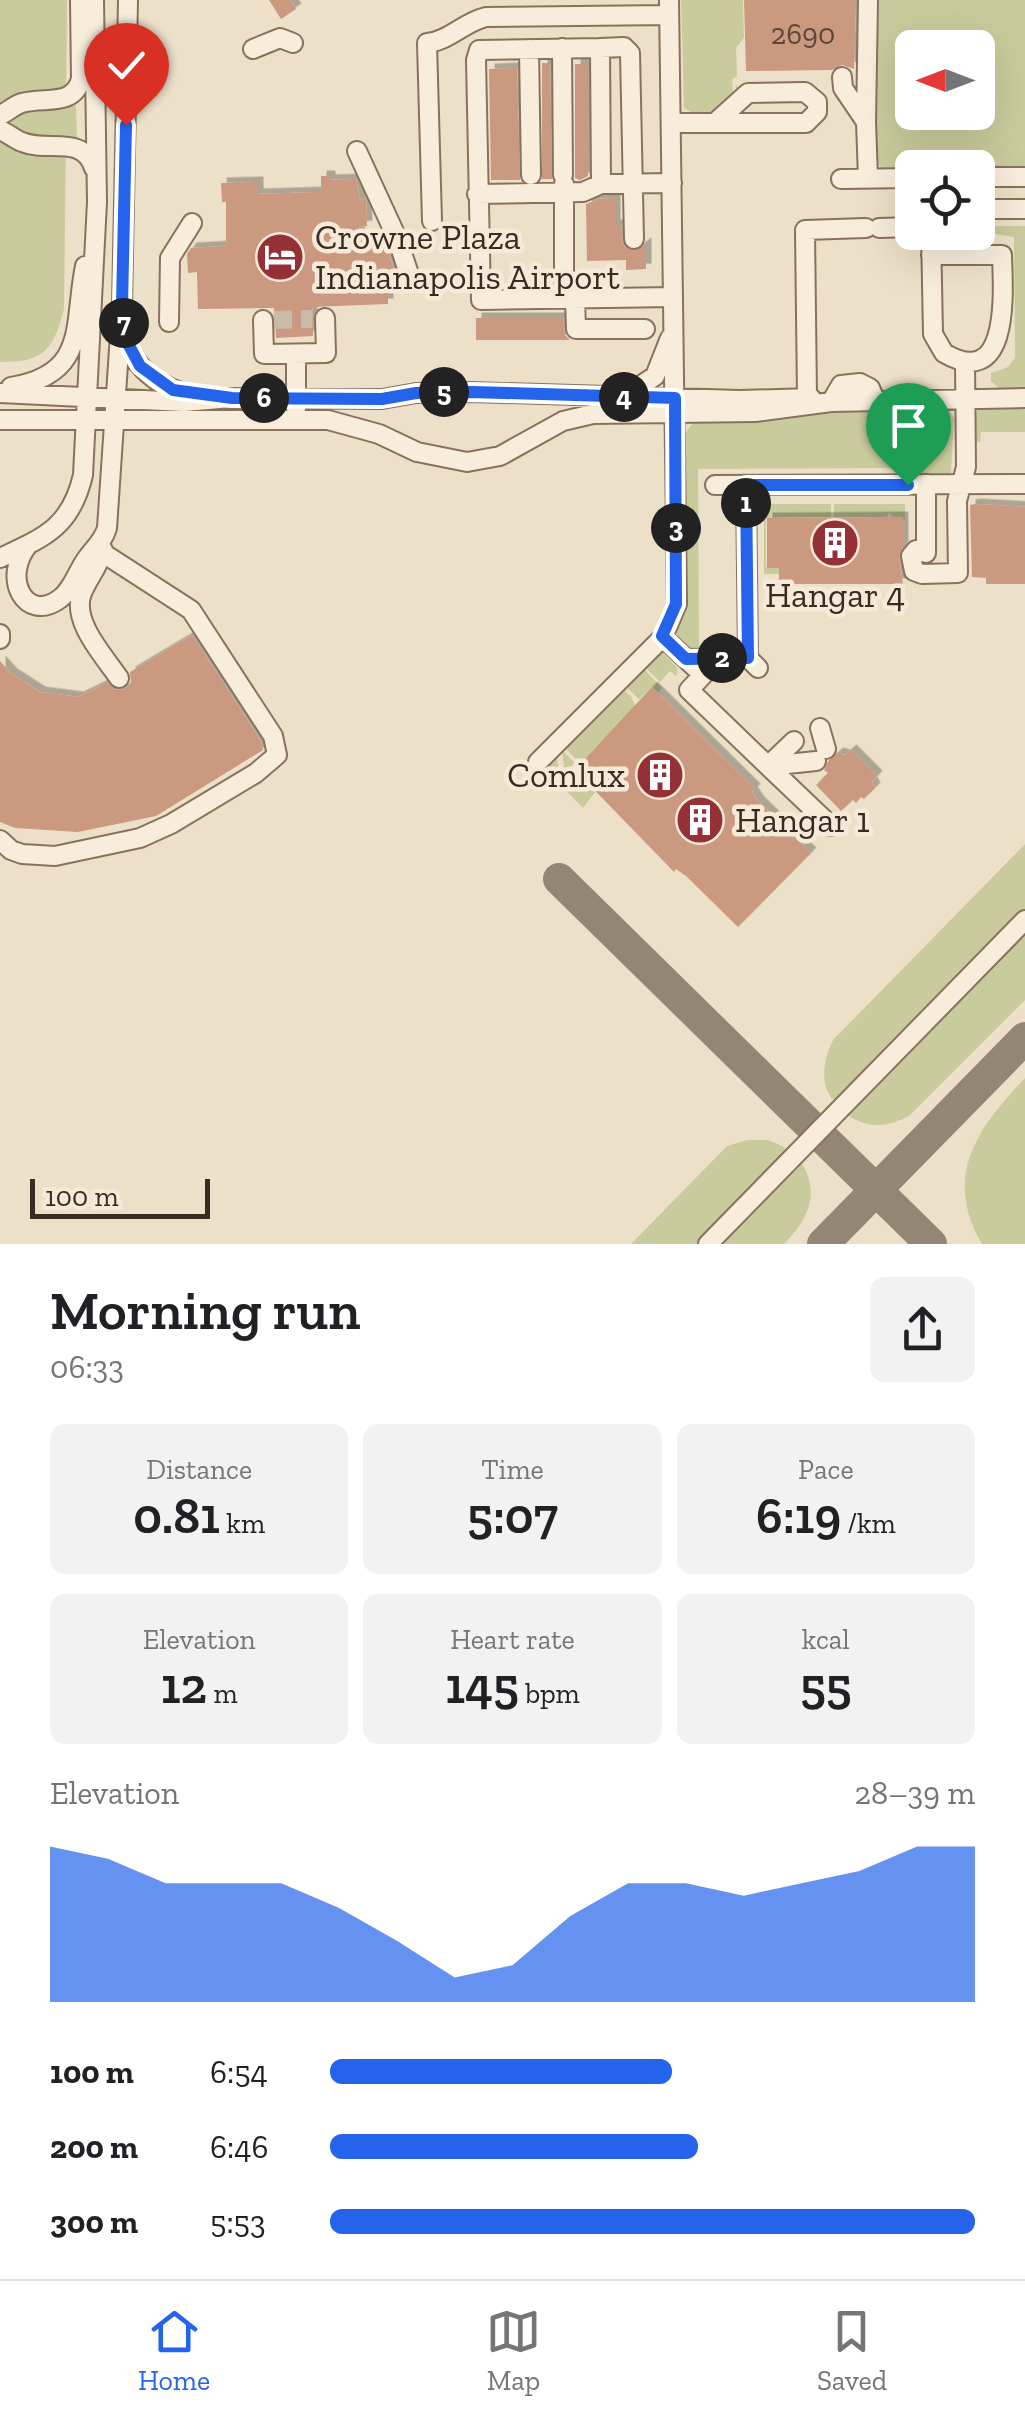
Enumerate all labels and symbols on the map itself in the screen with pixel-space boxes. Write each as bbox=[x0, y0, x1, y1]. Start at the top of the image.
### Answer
house number: 2690 bbox=[771, 16, 835, 52]
pin bbox=[84, 23, 169, 126]
north arrow bbox=[895, 30, 995, 130]
place label: Crowne Plaza Indianapolis Airport bbox=[315, 216, 620, 298]
hotel icon: Crowne Plaza Indianapolis Airport bbox=[254, 231, 306, 283]
pin: 7 bbox=[99, 298, 149, 348]
pin: 5 bbox=[419, 367, 469, 417]
pin: 4 bbox=[599, 372, 649, 422]
pin: 6 bbox=[239, 373, 289, 423]
pin bbox=[866, 383, 951, 486]
pin: 1 bbox=[721, 478, 771, 528]
pin: 3 bbox=[651, 503, 701, 553]
building icon: Hangar 4 bbox=[809, 517, 861, 569]
place label: Hangar 4 bbox=[765, 574, 905, 616]
pin: 2 bbox=[697, 633, 747, 683]
building icon: Comlux bbox=[634, 749, 686, 801]
place label: Comlux bbox=[507, 754, 625, 796]
building icon: Hangar 1 bbox=[674, 794, 726, 846]
place label: Hangar 1 bbox=[735, 799, 870, 841]
scale bar bbox=[30, 1174, 210, 1218]

